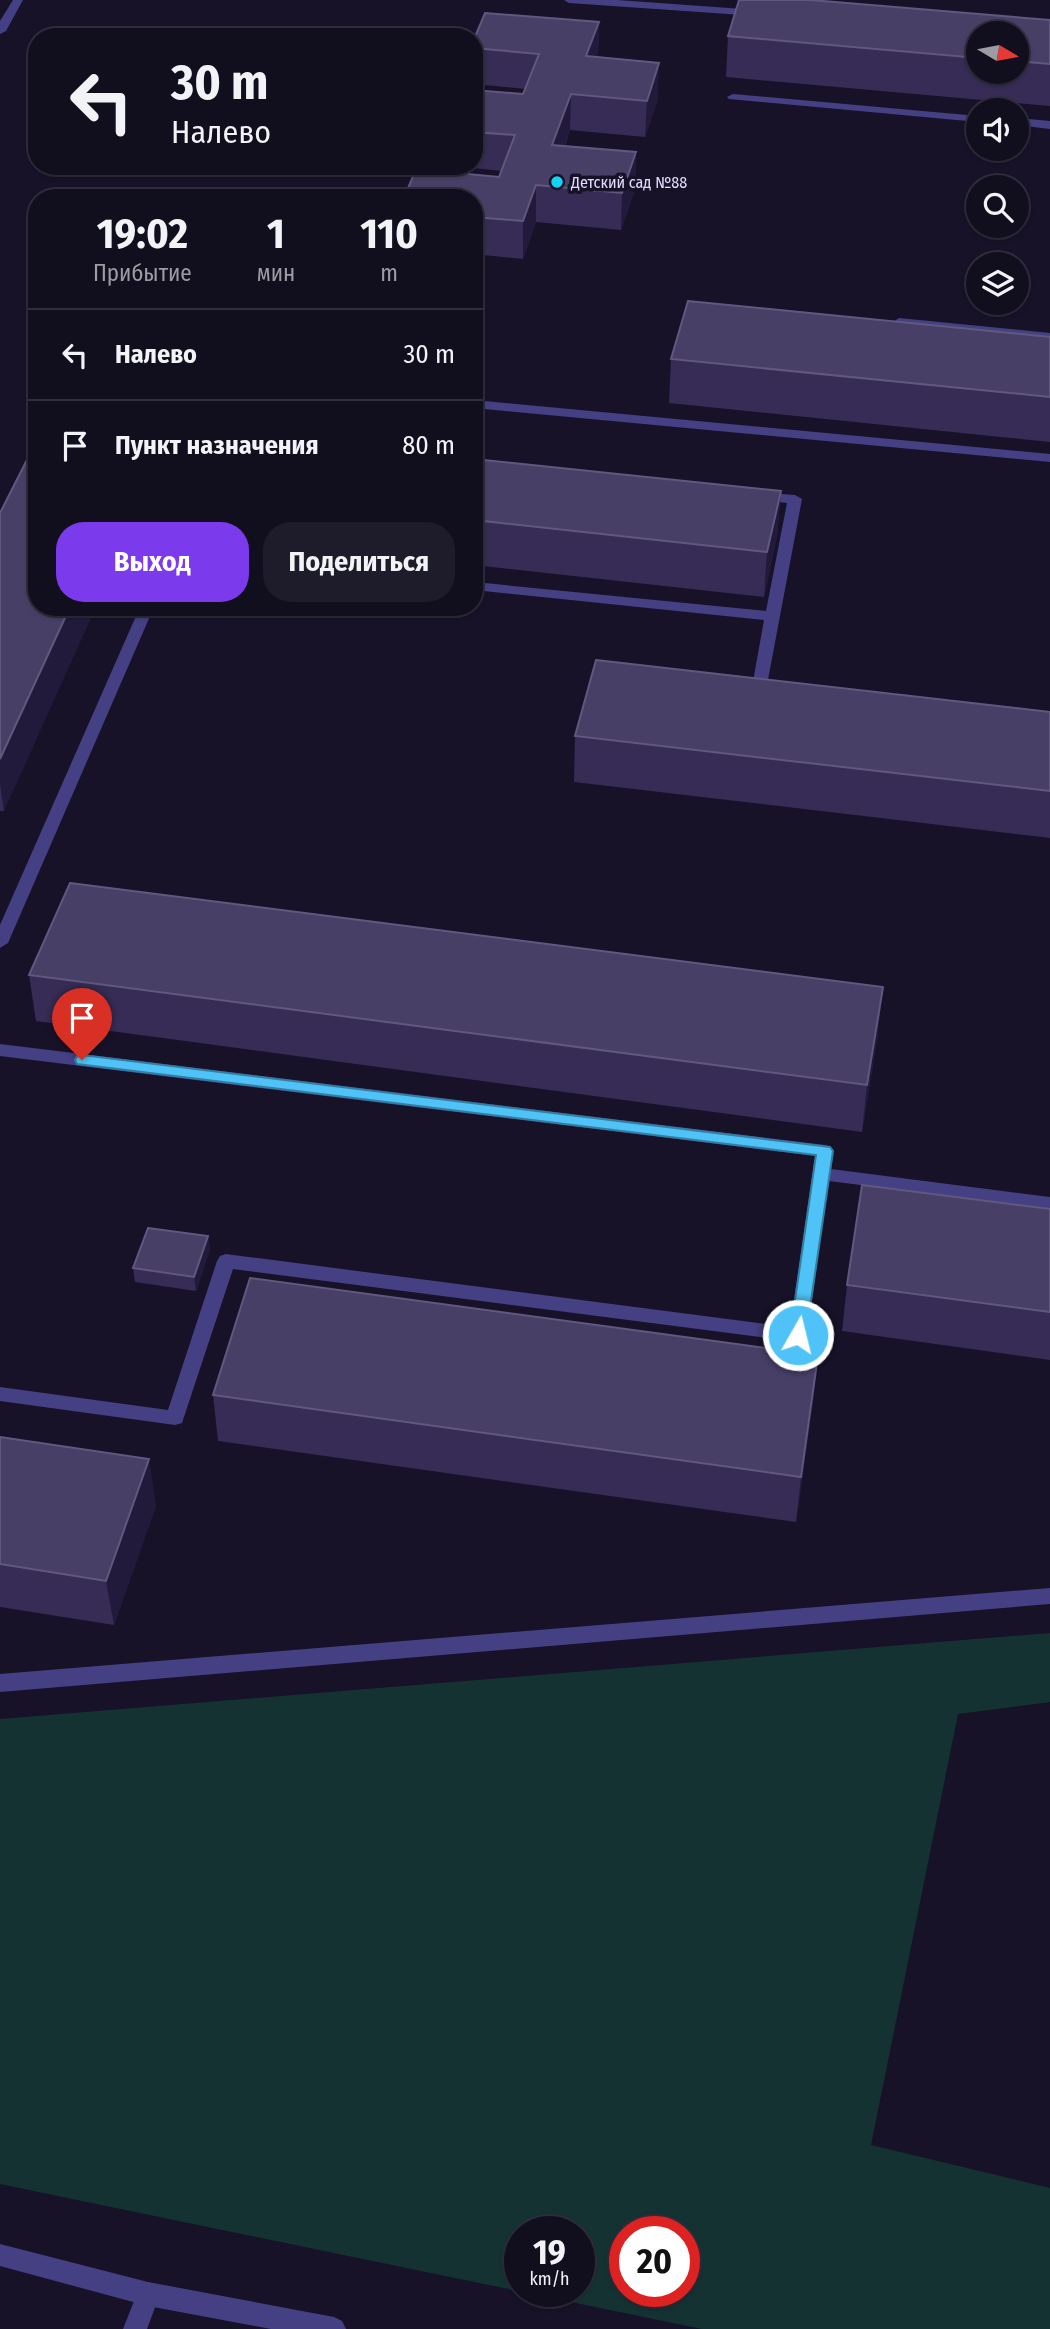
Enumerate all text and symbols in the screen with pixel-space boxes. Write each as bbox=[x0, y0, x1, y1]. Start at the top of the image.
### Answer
north arrow bbox=[966, 21, 1029, 84]
map controls bbox=[966, 21, 1029, 315]
text: 30 m bbox=[171, 53, 269, 112]
icon: left bbox=[56, 56, 147, 147]
button: sound bbox=[966, 98, 1029, 161]
text: Налево bbox=[171, 113, 271, 151]
place label: Детский сад №88 bbox=[570, 173, 687, 192]
marker: Детский сад №88 bbox=[549, 174, 565, 190]
button: search bbox=[966, 175, 1029, 238]
text: 19:02 bbox=[97, 209, 188, 259]
text: 1 bbox=[267, 209, 285, 259]
text: 110 bbox=[360, 209, 418, 259]
button: layers bbox=[966, 252, 1029, 315]
text: Прибытие bbox=[93, 259, 192, 287]
text: мин bbox=[257, 259, 295, 287]
text: m bbox=[380, 259, 398, 287]
icon: left bbox=[56, 336, 94, 374]
text: Налево bbox=[115, 339, 197, 370]
text: 30 m bbox=[404, 339, 455, 370]
icon: arrive bbox=[56, 427, 94, 465]
text: Пункт назначения bbox=[115, 430, 319, 461]
text: 80 m bbox=[402, 430, 455, 461]
button: Выход bbox=[56, 522, 249, 602]
button: Поделиться bbox=[263, 522, 455, 602]
pin bbox=[52, 988, 112, 1060]
icon: arrive bbox=[63, 999, 101, 1037]
position arrow bbox=[761, 1298, 835, 1372]
speed limit sign: 20 bbox=[609, 2216, 700, 2307]
text: 19 bbox=[533, 2231, 566, 2273]
text: km/h bbox=[529, 2268, 570, 2290]

